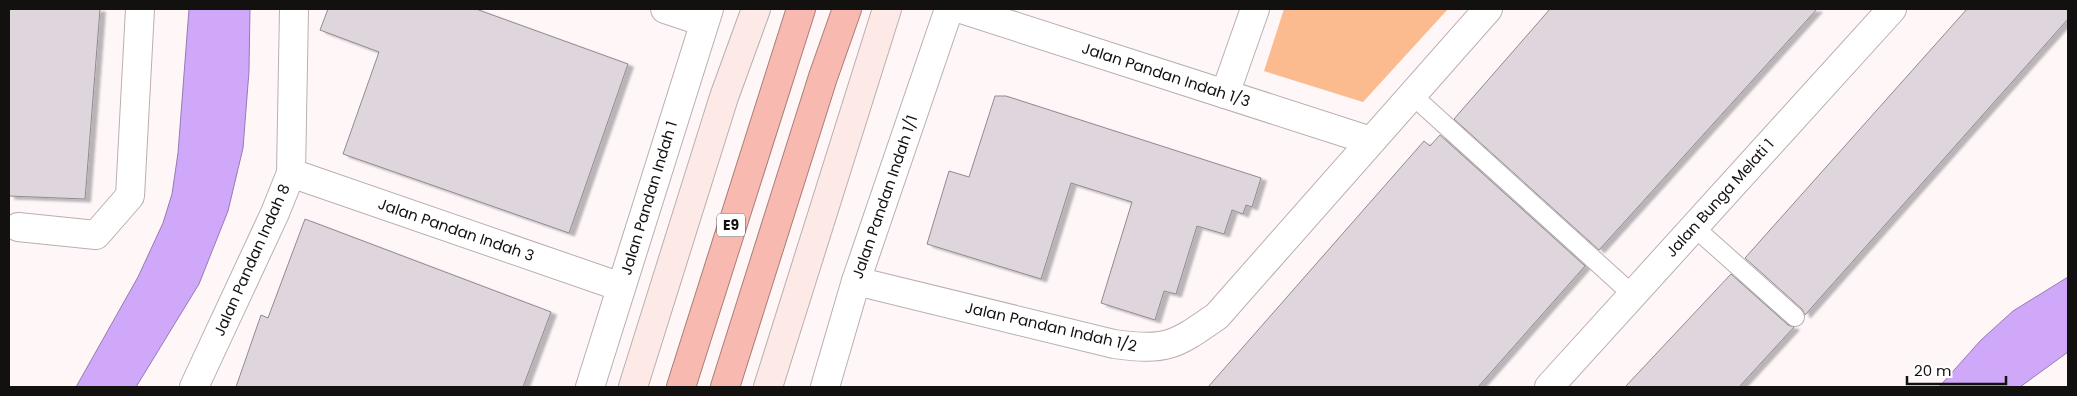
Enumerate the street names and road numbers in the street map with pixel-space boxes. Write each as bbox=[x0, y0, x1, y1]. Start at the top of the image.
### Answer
street label: Jalan Pandan Indah 1/3 bbox=[1079, 37, 1253, 112]
street label: Jalan Pandan Indah 1/1 bbox=[847, 112, 922, 281]
street label: Jalan Pandan Indah 1 bbox=[615, 118, 682, 277]
street label: Jalan Bunga Melati 1 bbox=[1661, 134, 1778, 261]
street label: Jalan Pandan Indah 8 bbox=[209, 180, 295, 339]
street label: Jalan Pandan Indah 3 bbox=[375, 193, 537, 266]
road number: E9 bbox=[717, 214, 745, 236]
street label: Jalan Pandan Indah 1/2 bbox=[963, 297, 1139, 356]

